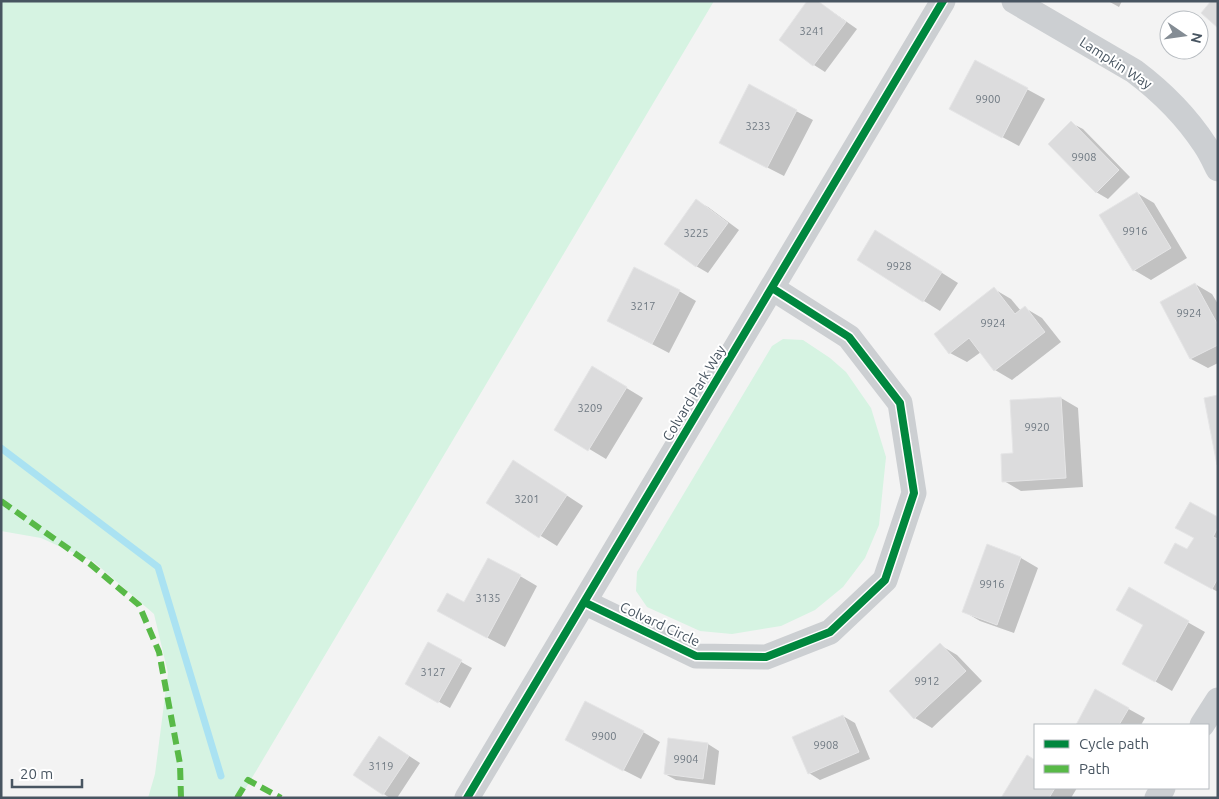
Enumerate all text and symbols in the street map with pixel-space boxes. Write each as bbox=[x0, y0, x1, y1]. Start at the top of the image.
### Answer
north arrow bbox=[1159, 10, 1209, 60]
house number: 3241 bbox=[800, 25, 824, 37]
text: N bbox=[1188, 31, 1206, 45]
street label: Lampkin Way bbox=[1077, 34, 1155, 92]
house number: 9900 bbox=[976, 93, 1000, 105]
house number: 3233 bbox=[746, 120, 770, 132]
house number: 9908 bbox=[1072, 151, 1096, 163]
house number: 9916 bbox=[1123, 225, 1147, 237]
house number: 3225 bbox=[684, 227, 708, 239]
house number: 9928 bbox=[887, 260, 911, 272]
house number: 3217 bbox=[631, 300, 655, 312]
house number: 9924 bbox=[1177, 307, 1201, 319]
house number: 9924 bbox=[981, 317, 1005, 329]
street label: Colvard Park Way bbox=[659, 342, 729, 444]
house number: 3209 bbox=[578, 402, 602, 414]
house number: 9920 bbox=[1025, 421, 1049, 433]
house number: 3201 bbox=[515, 493, 539, 505]
house number: 9916 bbox=[980, 578, 1004, 590]
house number: 3135 bbox=[476, 592, 500, 604]
street label: Colvard Circle bbox=[618, 599, 702, 649]
house number: 3127 bbox=[421, 666, 445, 678]
house number: 9912 bbox=[915, 675, 939, 687]
legend bbox=[1034, 724, 1209, 789]
house number: 9900 bbox=[592, 730, 616, 742]
text: Cycle path bbox=[1079, 735, 1149, 752]
house number: 9908 bbox=[814, 739, 838, 751]
house number: 9904 bbox=[674, 753, 698, 765]
scale bar bbox=[12, 756, 82, 788]
house number: 3119 bbox=[369, 760, 393, 772]
text: Path bbox=[1079, 760, 1110, 777]
text: 20 m bbox=[20, 765, 53, 782]

